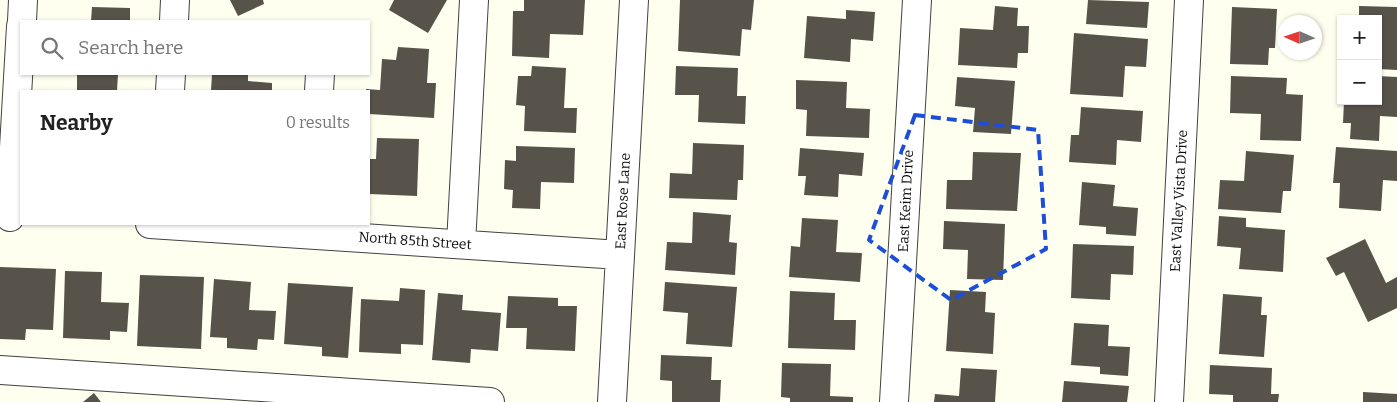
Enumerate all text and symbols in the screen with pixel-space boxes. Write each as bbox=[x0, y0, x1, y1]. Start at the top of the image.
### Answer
north arrow bbox=[1277, 15, 1322, 60]
map controls bbox=[1337, 15, 1382, 105]
button: + bbox=[1337, 15, 1382, 60]
search box bbox=[20, 20, 370, 75]
icon: search bbox=[38, 34, 66, 62]
text: Search here bbox=[78, 36, 183, 59]
button: − bbox=[1337, 60, 1382, 105]
text: Nearby bbox=[40, 110, 113, 136]
text: 0 results bbox=[286, 113, 350, 132]
street label: East Valley Vista Drive bbox=[1167, 130, 1191, 272]
street label: East Keim Drive bbox=[895, 149, 917, 253]
street label: East Rose Lane bbox=[612, 152, 634, 250]
street label: North 85th Street bbox=[358, 229, 472, 253]

